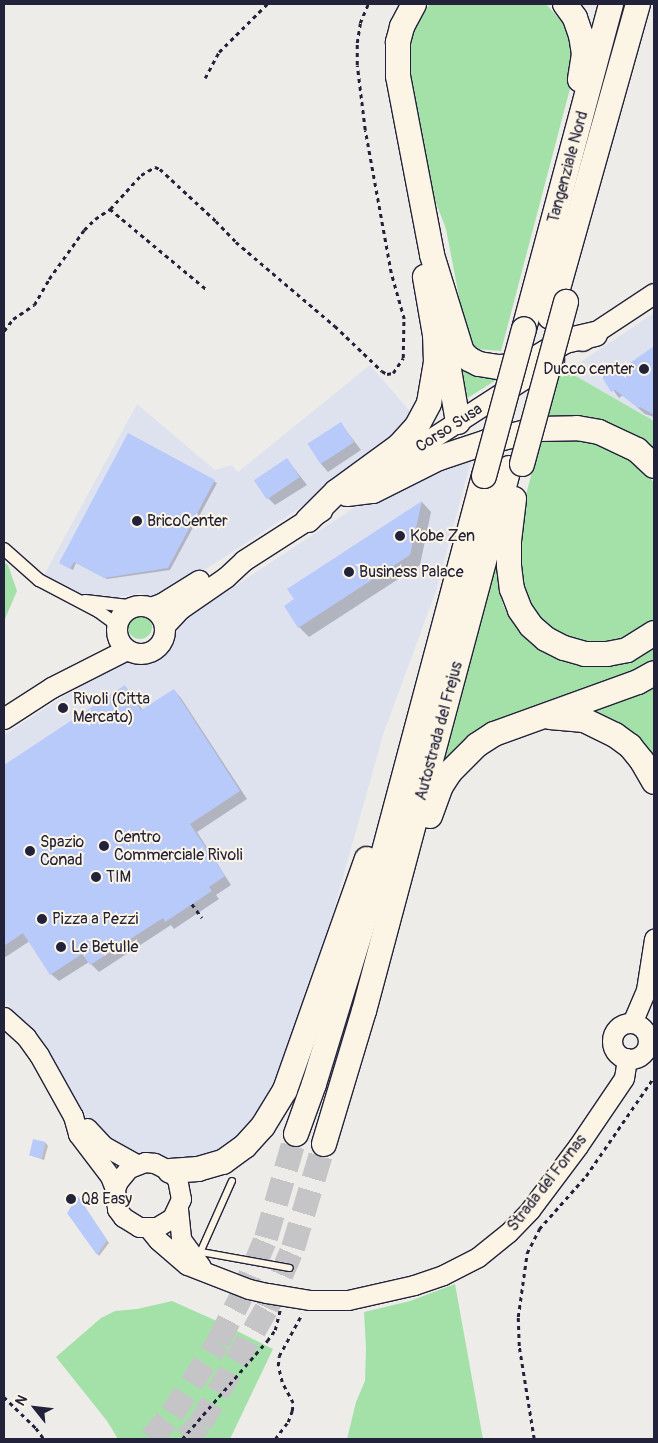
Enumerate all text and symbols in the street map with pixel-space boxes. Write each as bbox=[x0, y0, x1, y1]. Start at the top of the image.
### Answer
street label: Tangenziale Nord bbox=[544, 109, 592, 225]
place label: Ducco center bbox=[543, 359, 634, 379]
marker: Ducco center bbox=[638, 363, 650, 375]
street label: Corso Susa bbox=[412, 399, 486, 457]
place label: BricoCenter bbox=[147, 511, 228, 531]
marker: BricoCenter bbox=[131, 515, 143, 527]
place label: Kobe Zen bbox=[410, 526, 475, 546]
marker: Kobe Zen bbox=[394, 530, 406, 542]
place label: Business Palace bbox=[359, 562, 464, 582]
marker: Business Palace bbox=[343, 566, 355, 578]
street label: Autostrada del Frejus bbox=[411, 659, 467, 803]
place label: Rivoli (Citta Mercato) bbox=[73, 689, 150, 727]
marker: Rivoli (Citta Mercato) bbox=[57, 702, 69, 714]
place label: Centro Commerciale Rivoli bbox=[114, 827, 243, 865]
place label: Spazio Conad bbox=[40, 832, 84, 870]
marker: Centro Commerciale Rivoli bbox=[98, 840, 110, 852]
marker: Spazio Conad bbox=[24, 845, 36, 857]
place label: TIM bbox=[106, 867, 131, 887]
marker: TIM bbox=[90, 871, 102, 883]
place label: Pizza a Pezzi bbox=[52, 909, 138, 929]
marker: Pizza a Pezzi bbox=[36, 913, 48, 925]
place label: Le Betulle bbox=[71, 937, 138, 957]
marker: Le Betulle bbox=[55, 941, 67, 953]
street label: Strada del Fornas bbox=[503, 1131, 591, 1235]
place label: Q8 Easy bbox=[81, 1189, 132, 1209]
marker: Q8 Easy bbox=[65, 1193, 77, 1205]
north arrow bbox=[10, 1383, 60, 1433]
text: N bbox=[12, 1392, 31, 1409]

